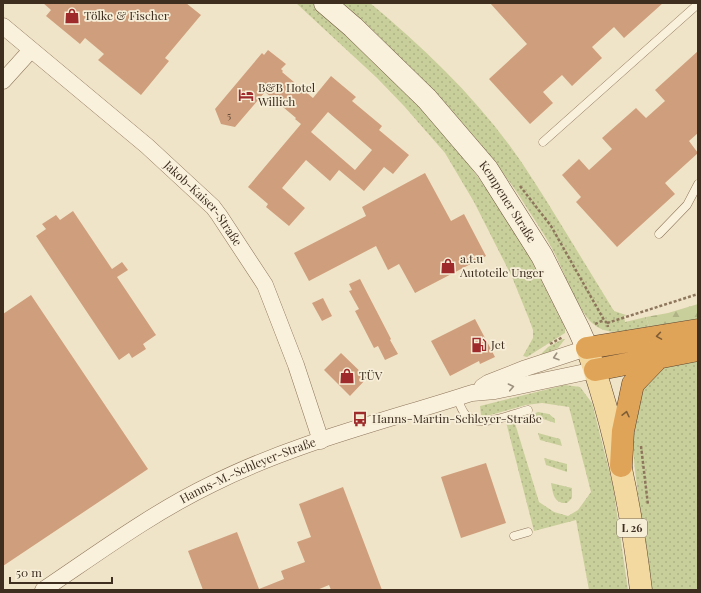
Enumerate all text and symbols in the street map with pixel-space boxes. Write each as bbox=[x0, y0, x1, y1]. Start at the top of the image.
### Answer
shop icon: Tölke & Fischer bbox=[63, 7, 81, 25]
place label: Tölke & Fischer bbox=[84, 7, 170, 23]
place label: B&B Hotel Willich bbox=[257, 79, 316, 109]
hotel icon: B&B Hotel Willich bbox=[237, 86, 255, 104]
house number: 5 bbox=[227, 108, 231, 122]
street label: Jakob-Kaiser-Straße bbox=[160, 156, 246, 249]
street label: Kempener Straße bbox=[476, 157, 540, 245]
place label: a.t.u Autoteile Unger bbox=[459, 250, 545, 280]
shop icon: a.t.u Autoteile Unger bbox=[439, 257, 457, 275]
one-way arrow bbox=[656, 331, 663, 340]
fuel station icon: Jet bbox=[470, 336, 488, 354]
place label: Jet bbox=[490, 336, 506, 352]
one-way arrow bbox=[553, 352, 560, 361]
shop icon: TÜV bbox=[338, 367, 356, 385]
place label: TÜV bbox=[359, 367, 383, 383]
one-way arrow bbox=[508, 384, 514, 392]
bus stop icon: Hanns-Martin-Schleyer-Straße bbox=[351, 410, 369, 428]
place label: Hanns-Martin-Schleyer-Straße bbox=[372, 410, 542, 426]
one-way arrow bbox=[622, 410, 630, 417]
street label: Hanns-M.-Schleyer-Straße bbox=[176, 433, 318, 506]
road number: L 26 bbox=[617, 519, 647, 537]
scale bar bbox=[10, 559, 112, 585]
text: 50 m bbox=[16, 564, 42, 580]

